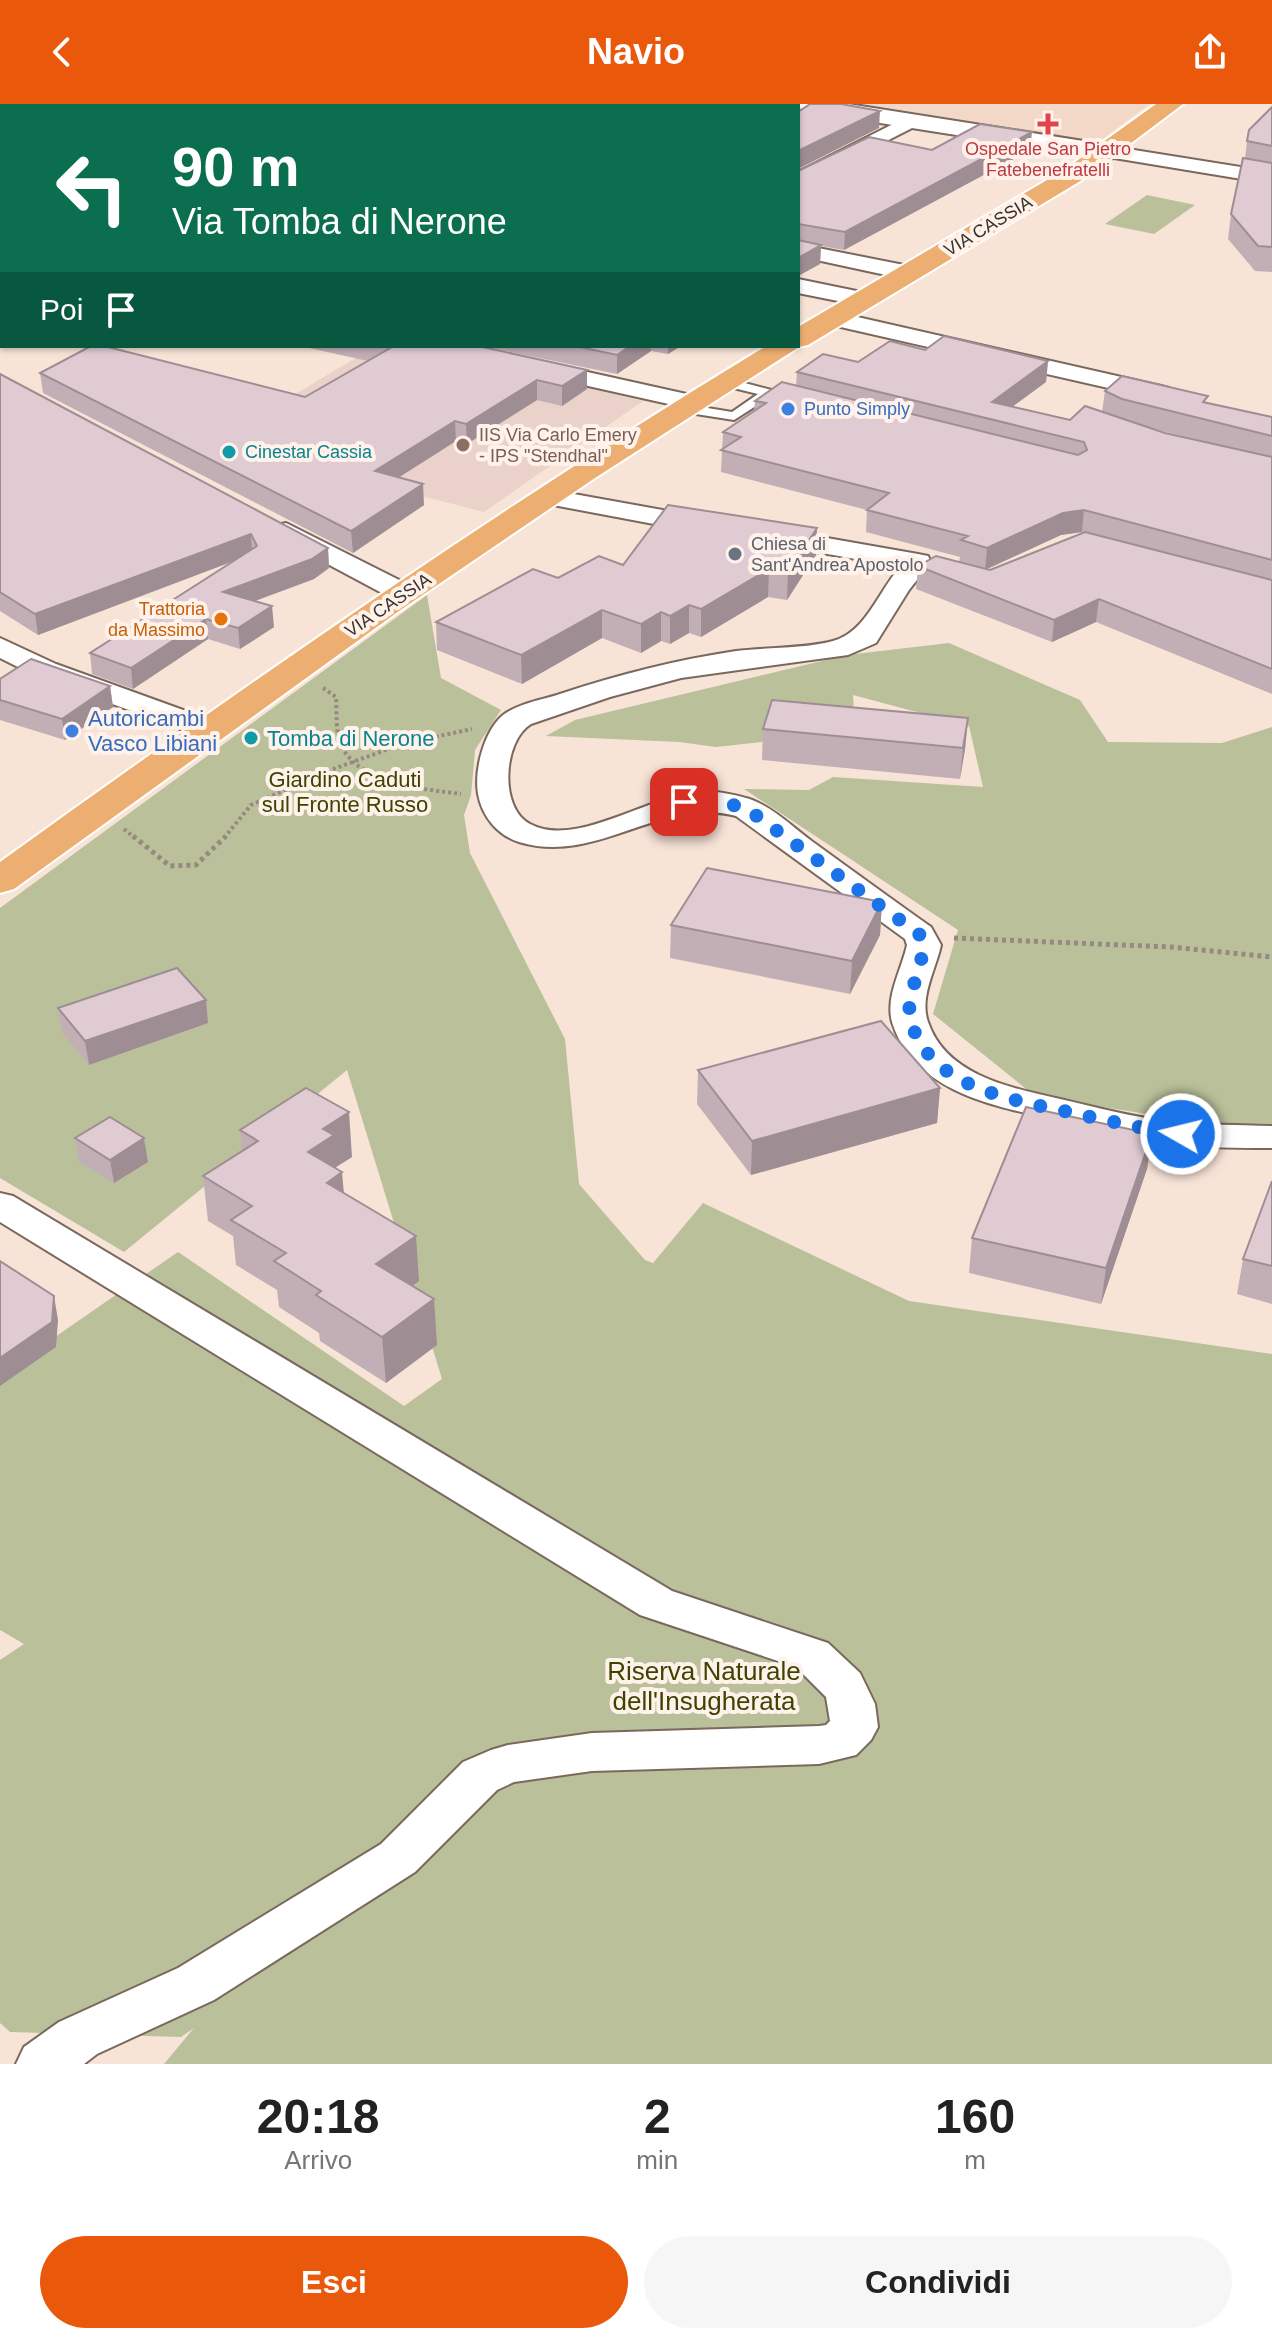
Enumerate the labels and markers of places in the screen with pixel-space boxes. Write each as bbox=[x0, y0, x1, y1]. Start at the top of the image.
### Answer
marker: Ospedale San Pietro Fatebenefratelli bbox=[1037, 113, 1059, 135]
place label: Ospedale San Pietro Fatebenefratelli bbox=[965, 139, 1131, 180]
place label: Punto Simply bbox=[804, 399, 910, 419]
marker: Punto Simply bbox=[779, 400, 797, 418]
place label: IIS Via Carlo Emery - IPS "Stendhal" bbox=[479, 425, 637, 466]
marker: IIS Via Carlo Emery - IPS "Stendhal" bbox=[454, 436, 472, 454]
place label: Cinestar Cassia bbox=[245, 442, 373, 462]
marker: Cinestar Cassia bbox=[220, 443, 238, 461]
place label: Chiesa di Sant'Andrea Apostolo bbox=[751, 534, 924, 575]
marker: Chiesa di Sant'Andrea Apostolo bbox=[726, 545, 744, 563]
place label: Trattoria da Massimo bbox=[108, 599, 206, 640]
marker: Trattoria da Massimo bbox=[212, 610, 230, 628]
place label: Autoricambi Vasco Libiani bbox=[88, 706, 217, 756]
marker: Autoricambi Vasco Libiani bbox=[63, 722, 81, 740]
place label: Tomba di Nerone bbox=[267, 726, 435, 751]
marker: Tomba di Nerone bbox=[242, 729, 260, 747]
pin bbox=[650, 768, 718, 836]

